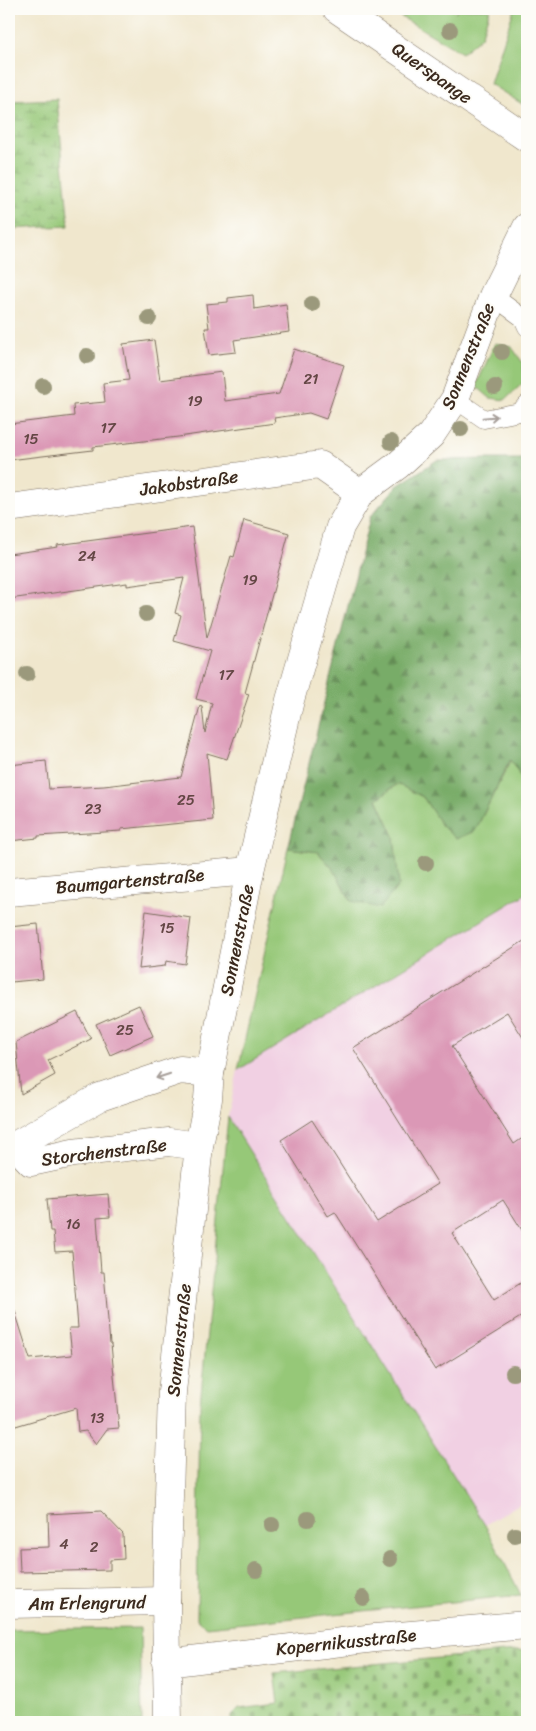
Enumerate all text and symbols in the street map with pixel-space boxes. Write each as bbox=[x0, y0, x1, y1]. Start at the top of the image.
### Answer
street label: Querspange bbox=[385, 33, 479, 113]
street label: Sonnenstraße bbox=[432, 298, 504, 414]
house number: 21 bbox=[303, 366, 319, 392]
house number: 19 bbox=[187, 388, 203, 414]
one-way arrow bbox=[482, 412, 498, 422]
house number: 17 bbox=[100, 415, 117, 441]
house number: 15 bbox=[23, 426, 39, 452]
street label: Jakobstraße bbox=[137, 460, 240, 506]
house number: 24 bbox=[78, 543, 96, 569]
house number: 19 bbox=[242, 567, 258, 593]
house number: 17 bbox=[218, 662, 235, 688]
house number: 25 bbox=[177, 787, 195, 813]
house number: 23 bbox=[85, 796, 101, 822]
street label: Baumgartenstraße bbox=[54, 859, 206, 903]
street label: Sonnenstraße bbox=[211, 881, 263, 999]
house number: 15 bbox=[159, 915, 175, 941]
house number: 25 bbox=[116, 1017, 134, 1043]
one-way arrow bbox=[155, 1072, 171, 1081]
street label: Storchenstraße bbox=[39, 1128, 169, 1176]
house number: 16 bbox=[66, 1211, 80, 1237]
street label: Sonnenstraße bbox=[157, 1282, 201, 1398]
house number: 13 bbox=[90, 1405, 104, 1431]
house number: 4 bbox=[59, 1531, 69, 1557]
house number: 2 bbox=[90, 1534, 99, 1560]
street label: Am Erlengrund bbox=[27, 1586, 147, 1620]
street label: Kopernikusstraße bbox=[274, 1619, 418, 1665]

